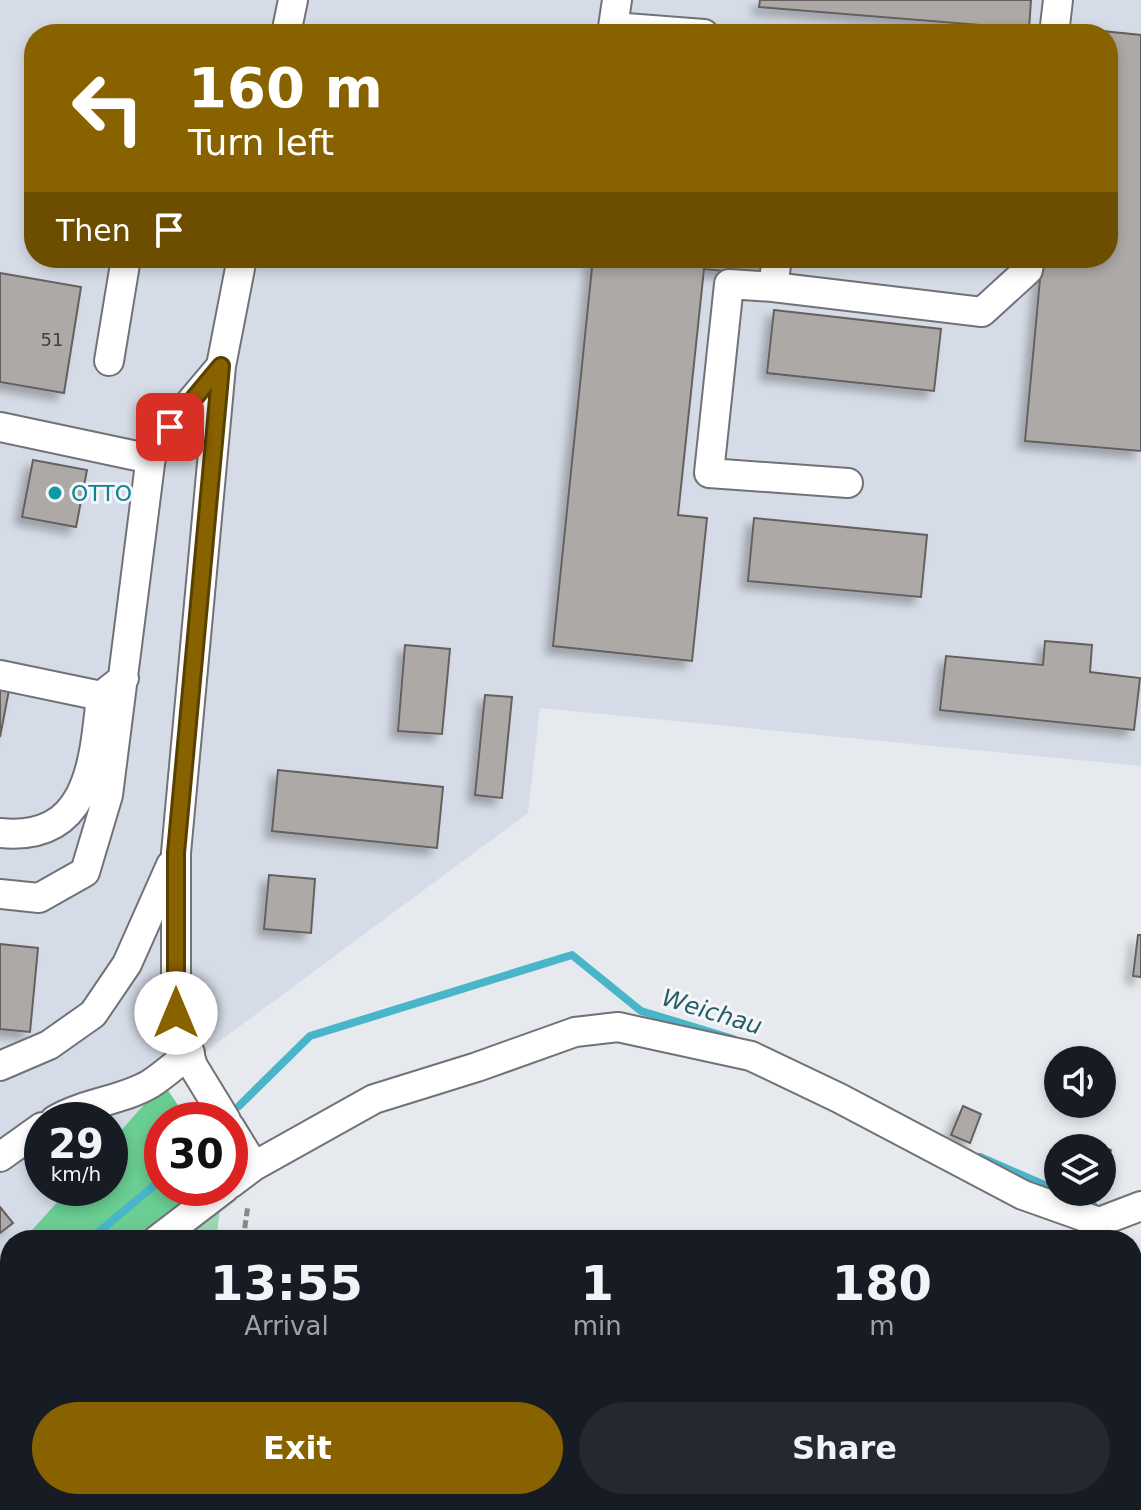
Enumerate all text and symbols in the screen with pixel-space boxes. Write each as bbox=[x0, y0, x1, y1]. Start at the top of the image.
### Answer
text: 160 m bbox=[188, 55, 383, 120]
icon: left bbox=[56, 56, 160, 160]
text: Turn left bbox=[188, 122, 334, 163]
icon: arrive bbox=[147, 208, 191, 252]
text: Then bbox=[56, 213, 131, 248]
house number: 51 bbox=[41, 329, 63, 350]
pin bbox=[136, 393, 204, 461]
icon: arrive bbox=[148, 405, 192, 449]
place label: OTTO bbox=[71, 481, 132, 506]
marker: OTTO bbox=[46, 484, 64, 502]
position arrow bbox=[134, 971, 218, 1055]
water label: Weichau bbox=[658, 983, 766, 1041]
map controls bbox=[1044, 1046, 1116, 1206]
button: sound bbox=[1044, 1046, 1116, 1118]
speed limit sign: 30 bbox=[144, 1102, 248, 1206]
text: 29 bbox=[48, 1121, 104, 1167]
button: layers bbox=[1044, 1134, 1116, 1206]
text: km/h bbox=[51, 1162, 101, 1186]
text: 13:55 bbox=[210, 1255, 363, 1311]
text: 1 bbox=[581, 1255, 614, 1311]
text: 180 bbox=[832, 1255, 932, 1311]
text: Arrival bbox=[244, 1311, 329, 1341]
text: min bbox=[573, 1311, 622, 1341]
text: m bbox=[869, 1311, 895, 1341]
button: Exit bbox=[32, 1402, 563, 1494]
button: Share bbox=[579, 1402, 1110, 1494]

